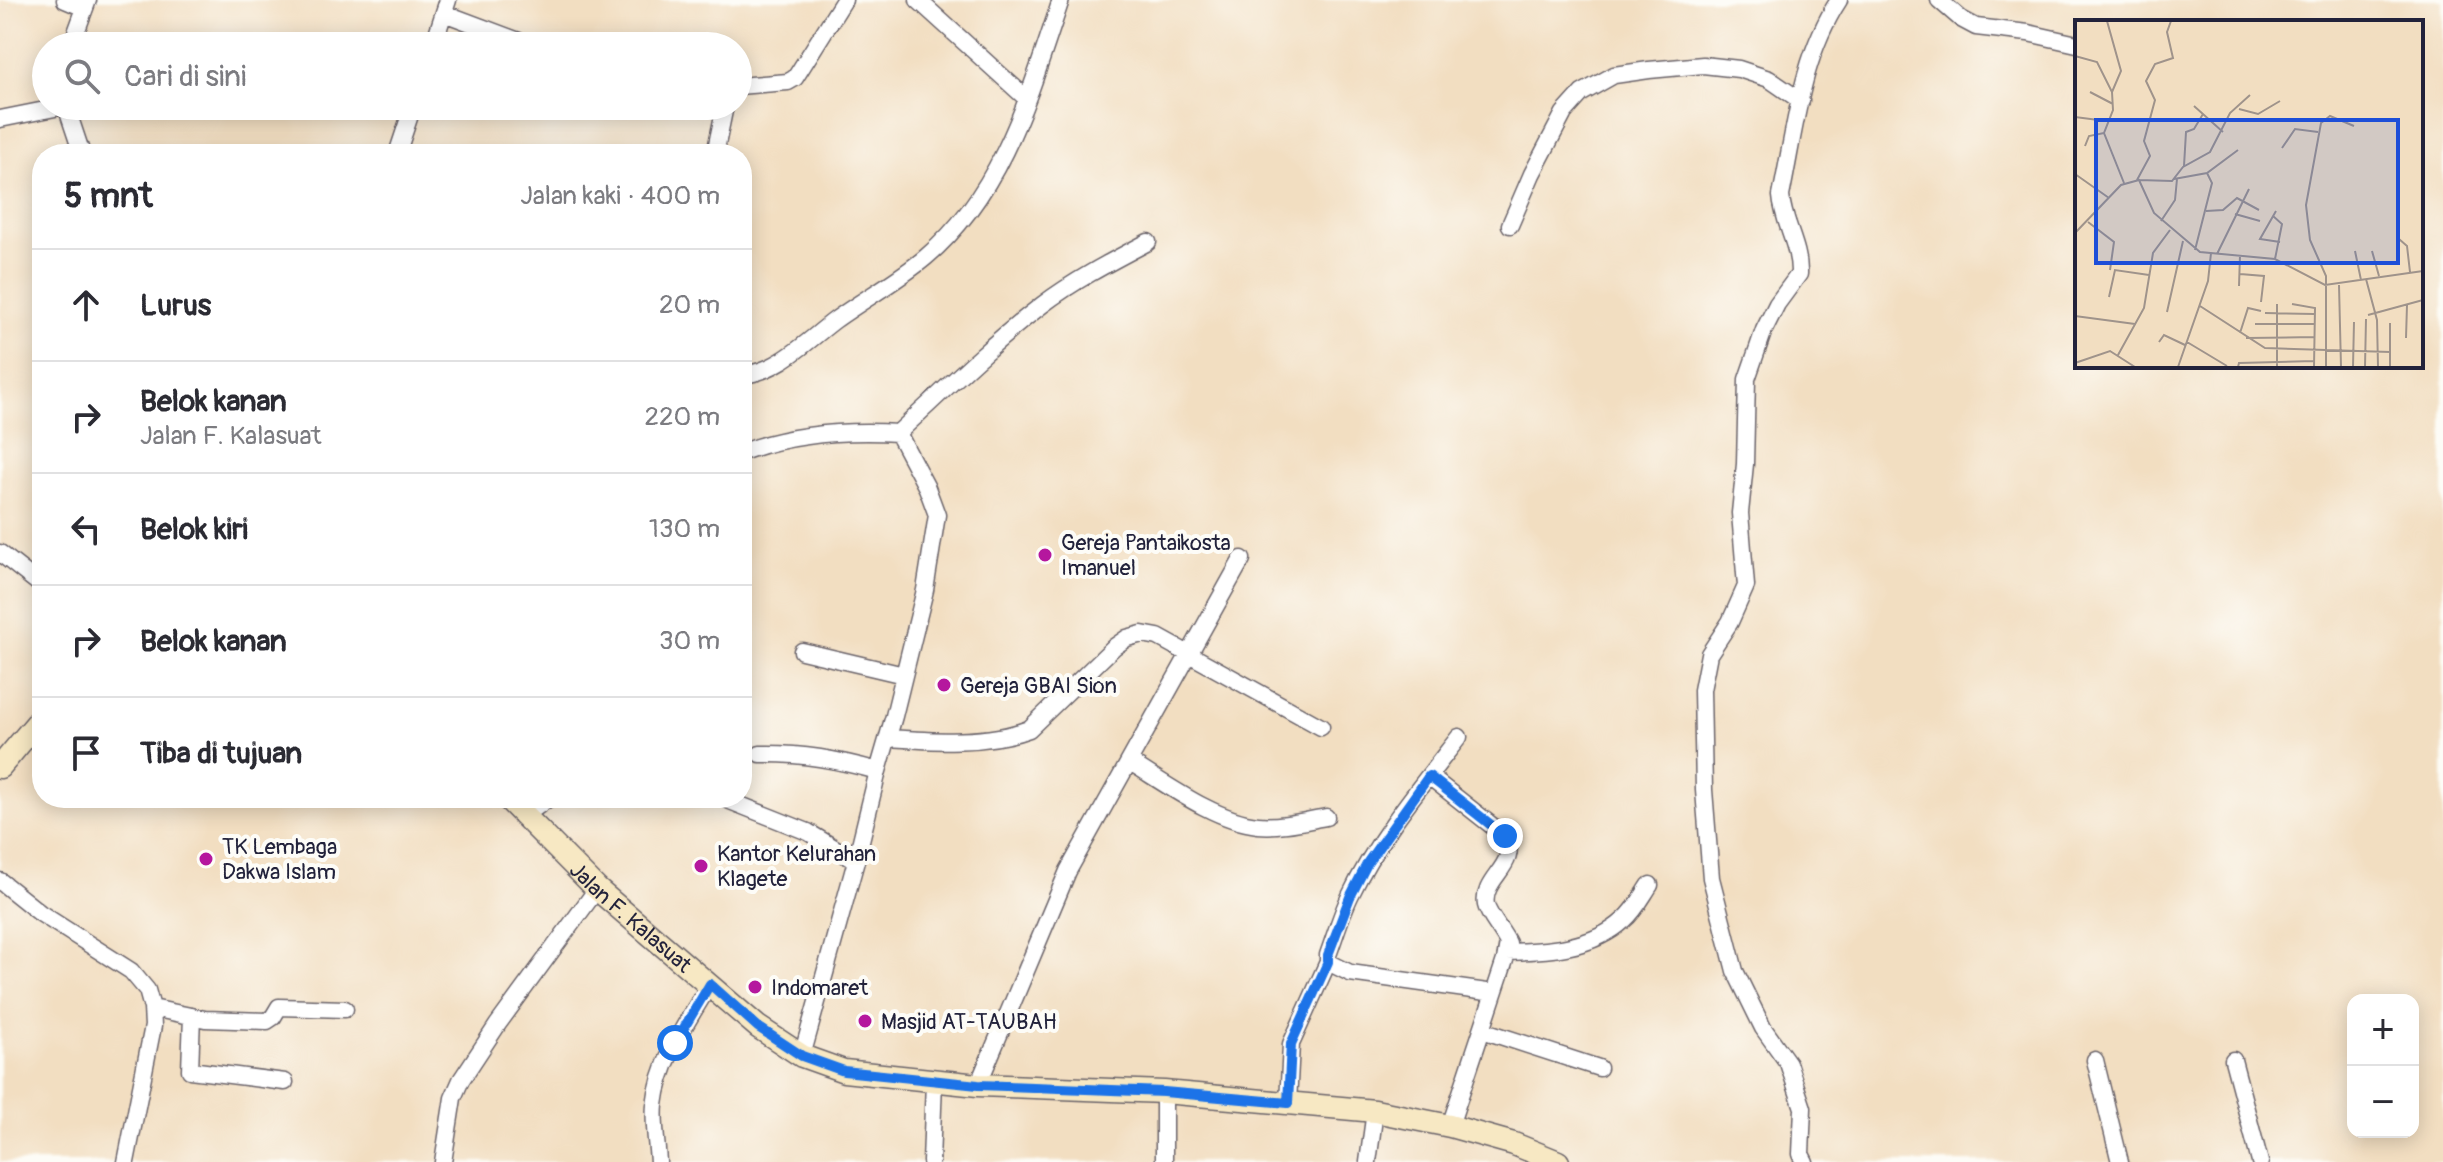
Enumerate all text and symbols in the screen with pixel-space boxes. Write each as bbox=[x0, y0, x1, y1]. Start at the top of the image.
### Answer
inset map bbox=[2075, 20, 2423, 368]
search box bbox=[32, 32, 752, 120]
icon: search bbox=[60, 54, 104, 98]
text: Cari di sini bbox=[124, 58, 246, 95]
text: 5 mnt bbox=[64, 175, 153, 218]
text: Jalan kaki · 400 m bbox=[520, 180, 720, 212]
icon: ahead bbox=[64, 283, 108, 327]
text: Lurus bbox=[140, 287, 211, 324]
text: 20 m bbox=[659, 289, 720, 321]
text: Belok kanan bbox=[140, 383, 287, 420]
icon: right bbox=[64, 395, 108, 439]
text: 220 m bbox=[644, 401, 720, 433]
text: Jalan F. Kalasuat bbox=[140, 420, 321, 452]
icon: left bbox=[64, 507, 108, 551]
text: Belok kiri bbox=[140, 511, 248, 548]
text: 130 m bbox=[649, 513, 720, 545]
place label: Gereja Pantaikosta Imanuel bbox=[1061, 529, 1231, 582]
marker: Gereja Pantaikosta Imanuel bbox=[1036, 546, 1054, 564]
icon: right bbox=[64, 619, 108, 663]
text: Belok kanan bbox=[140, 623, 287, 660]
text: 30 m bbox=[659, 625, 720, 657]
place label: Gereja GBAI Sion bbox=[960, 672, 1117, 700]
marker: Gereja GBAI Sion bbox=[935, 676, 953, 694]
icon: arrive bbox=[64, 731, 108, 775]
text: Tiba di tujuan bbox=[140, 735, 302, 772]
route end bbox=[1487, 818, 1523, 854]
place label: TK Lembaga Dakwa Islam bbox=[222, 833, 337, 886]
place label: Kantor Kelurahan Klagete bbox=[717, 840, 876, 893]
marker: TK Lembaga Dakwa Islam bbox=[197, 850, 215, 868]
street label: Jalan F. Kalasuat bbox=[563, 857, 697, 979]
marker: Kantor Kelurahan Klagete bbox=[692, 857, 710, 875]
place label: Indomaret bbox=[771, 974, 868, 1002]
marker: Indomaret bbox=[746, 978, 764, 996]
map controls bbox=[2347, 994, 2419, 1138]
button: + bbox=[2347, 994, 2419, 1066]
place label: Masjid AT-TAUBAH bbox=[881, 1008, 1057, 1036]
marker: Masjid AT-TAUBAH bbox=[856, 1012, 874, 1030]
route start bbox=[657, 1025, 693, 1061]
button: − bbox=[2347, 1066, 2419, 1138]

